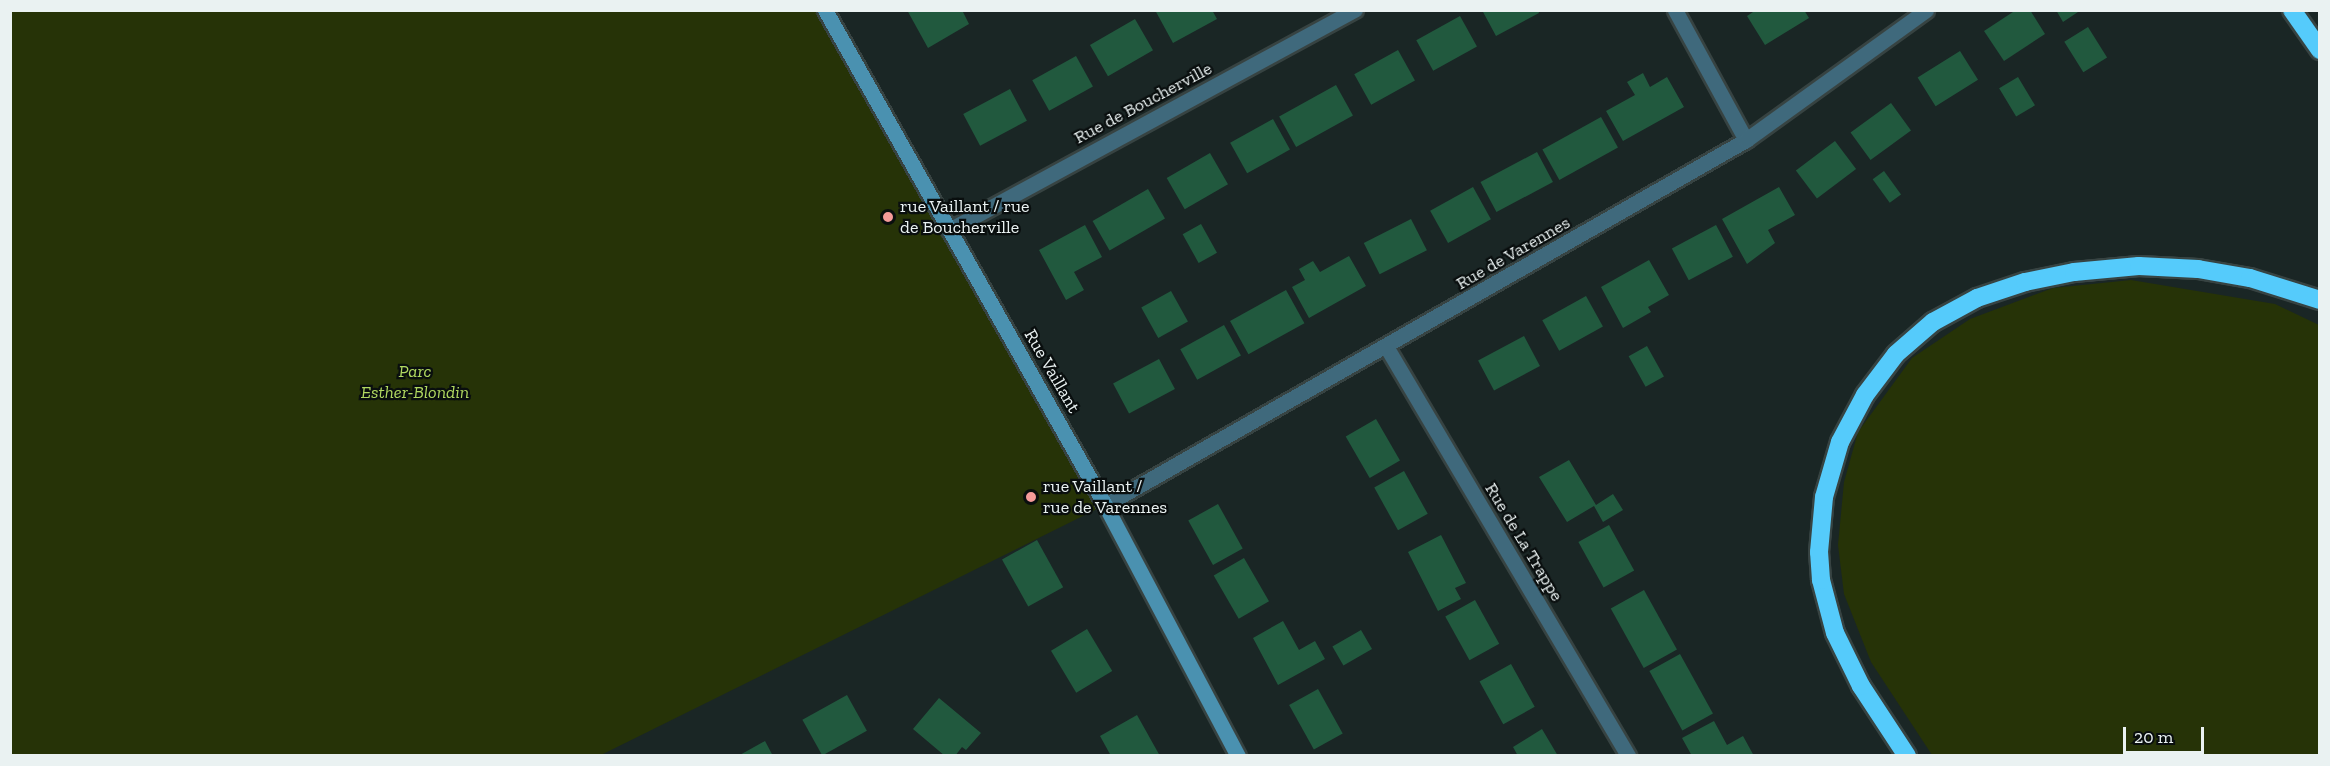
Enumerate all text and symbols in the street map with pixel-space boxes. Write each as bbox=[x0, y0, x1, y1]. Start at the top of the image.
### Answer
street label: Rue de Boucherville bbox=[1070, 58, 1216, 148]
place label: rue Vaillant / rue de Boucherville bbox=[900, 196, 1030, 238]
marker: rue Vaillant / rue de Boucherville bbox=[881, 210, 895, 224]
street label: Rue de Varennes bbox=[1452, 212, 1574, 294]
street label: Rue Vaillant bbox=[1019, 325, 1085, 417]
park label: Parc Esther-Blondin bbox=[361, 361, 469, 404]
place label: rue Vaillant / rue de Varennes bbox=[1043, 476, 1168, 518]
street label: Rue de La Trappe bbox=[1480, 479, 1568, 605]
marker: rue Vaillant / rue de Varennes bbox=[1024, 490, 1038, 504]
scale bar bbox=[2126, 715, 2207, 753]
text: 20 m bbox=[2134, 726, 2173, 748]

